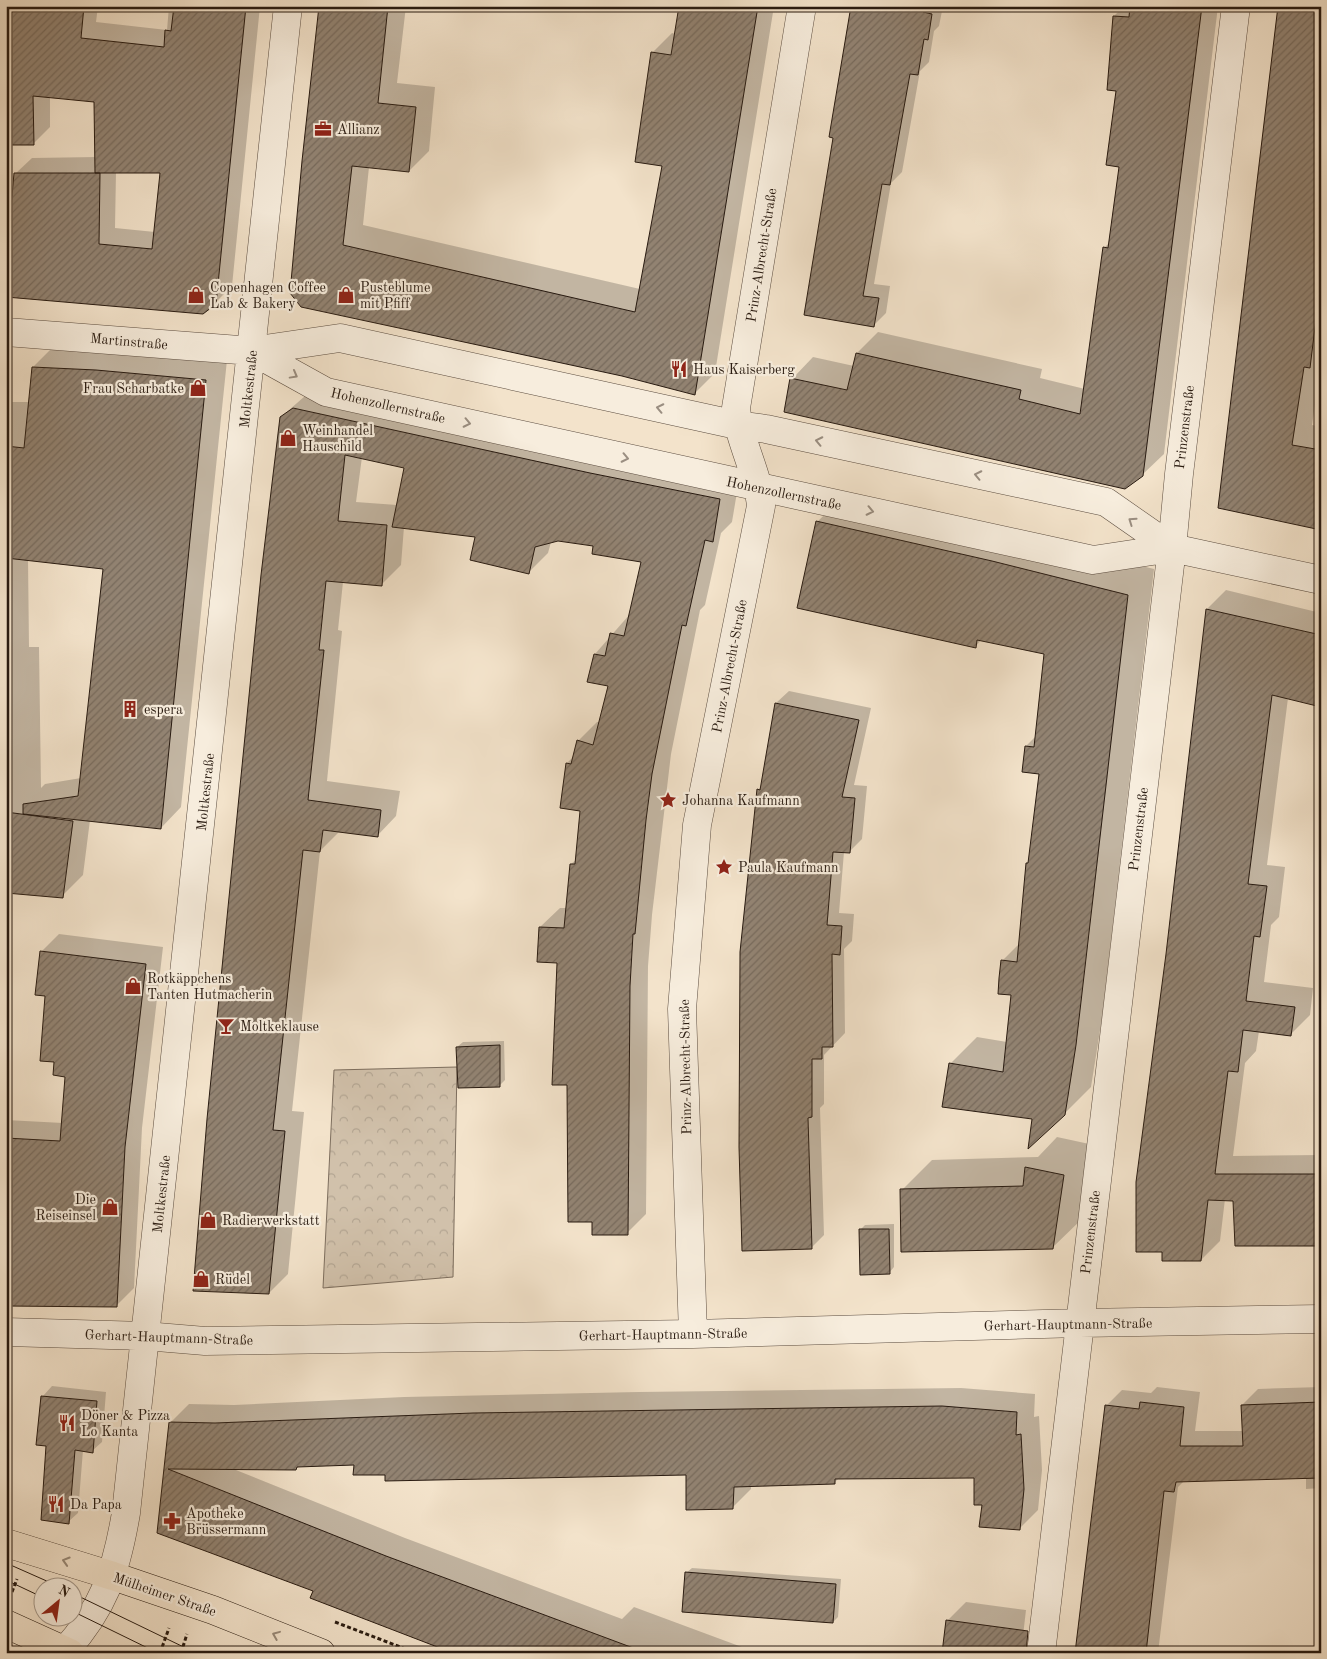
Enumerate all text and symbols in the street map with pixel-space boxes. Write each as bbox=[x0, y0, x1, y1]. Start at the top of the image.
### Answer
office icon: Allianz bbox=[313, 119, 333, 139]
place label: Allianz bbox=[337, 123, 380, 137]
street label: Prinz-Albrecht-Straße bbox=[744, 187, 780, 323]
place label: Copenhagen Coffee Lab & Bakery bbox=[210, 281, 326, 311]
place label: Pusteblume mit Pfiff bbox=[360, 281, 430, 311]
shop icon: Copenhagen Coffee Lab & Bakery bbox=[186, 285, 206, 305]
shop icon: Pusteblume mit Pfiff bbox=[336, 285, 356, 305]
street label: Martinstraße bbox=[89, 332, 168, 352]
street label: Moltkestraße bbox=[238, 349, 260, 429]
restaurant icon: Haus Kaiserberg bbox=[669, 359, 689, 379]
place label: Haus Kaiserberg bbox=[693, 363, 795, 377]
one-way arrow bbox=[289, 368, 298, 378]
shop icon: Frau Scharbatke bbox=[188, 378, 208, 398]
place label: Frau Scharbatke bbox=[83, 382, 184, 396]
street label: Prinzenstraße bbox=[1173, 384, 1197, 470]
street label: Hohenzollernstraße bbox=[329, 386, 447, 426]
one-way arrow bbox=[655, 403, 664, 414]
one-way arrow bbox=[462, 417, 471, 428]
place label: Weinhandel Hauschild bbox=[302, 424, 373, 454]
shop icon: Weinhandel Hauschild bbox=[278, 428, 298, 448]
one-way arrow bbox=[815, 436, 824, 446]
one-way arrow bbox=[621, 452, 630, 463]
one-way arrow bbox=[973, 470, 982, 481]
street label: Hohenzollernstraße bbox=[725, 475, 843, 513]
one-way arrow bbox=[865, 506, 874, 516]
one-way arrow bbox=[1128, 517, 1137, 527]
street label: Prinz-Albrecht-Straße bbox=[710, 598, 750, 734]
building icon: espera bbox=[120, 699, 140, 719]
place label: espera bbox=[144, 703, 183, 717]
street label: Moltkestraße bbox=[195, 752, 217, 832]
street label: Prinzenstraße bbox=[1127, 786, 1151, 872]
place icon: Johanna Kaufmann bbox=[658, 790, 678, 810]
place label: Johanna Kaufmann bbox=[682, 794, 800, 808]
place icon: Paula Kaufmann bbox=[714, 857, 734, 877]
place label: Paula Kaufmann bbox=[738, 861, 839, 875]
place label: Rotkäppchens Tanten Hutmacherin bbox=[147, 972, 273, 1002]
shop icon: Rotkäppchens Tanten Hutmacherin bbox=[123, 976, 143, 996]
street label: Prinz-Albrecht-Straße bbox=[678, 999, 694, 1135]
bar icon: Moltkeklause bbox=[216, 1016, 236, 1036]
place label: Moltkeklause bbox=[240, 1020, 319, 1034]
street label: Moltkestraße bbox=[151, 1154, 173, 1234]
street label: Prinzenstraße bbox=[1079, 1189, 1103, 1275]
place label: Die Reiseinsel bbox=[36, 1193, 96, 1223]
shop icon: Die Reiseinsel bbox=[100, 1197, 120, 1217]
shop icon: Radierwerkstatt bbox=[198, 1210, 218, 1230]
place label: Radierwerkstatt bbox=[222, 1214, 320, 1228]
shop icon: Rüdel bbox=[191, 1269, 211, 1289]
place label: Rüdel bbox=[215, 1273, 250, 1287]
street label: Gerhart-Hauptmann-Straße bbox=[984, 1317, 1152, 1333]
street label: Gerhart-Hauptmann-Straße bbox=[579, 1327, 747, 1343]
street label: Gerhart-Hauptmann-Straße bbox=[84, 1328, 253, 1348]
place label: Döner & Pizza Lo Kanta bbox=[81, 1409, 170, 1439]
restaurant icon: Döner & Pizza Lo Kanta bbox=[57, 1413, 77, 1433]
restaurant icon: Da Papa bbox=[46, 1494, 66, 1514]
place label: Da Papa bbox=[70, 1498, 122, 1512]
place label: Apotheke Brüssermann bbox=[186, 1507, 267, 1537]
pharmacy icon: Apotheke Brüssermann bbox=[162, 1511, 182, 1531]
one-way arrow bbox=[63, 1557, 71, 1567]
street label: Mülheimer Straße bbox=[111, 1571, 218, 1619]
north arrow bbox=[32, 1576, 82, 1626]
text: N bbox=[56, 1583, 72, 1600]
one-way arrow bbox=[272, 1630, 280, 1640]

